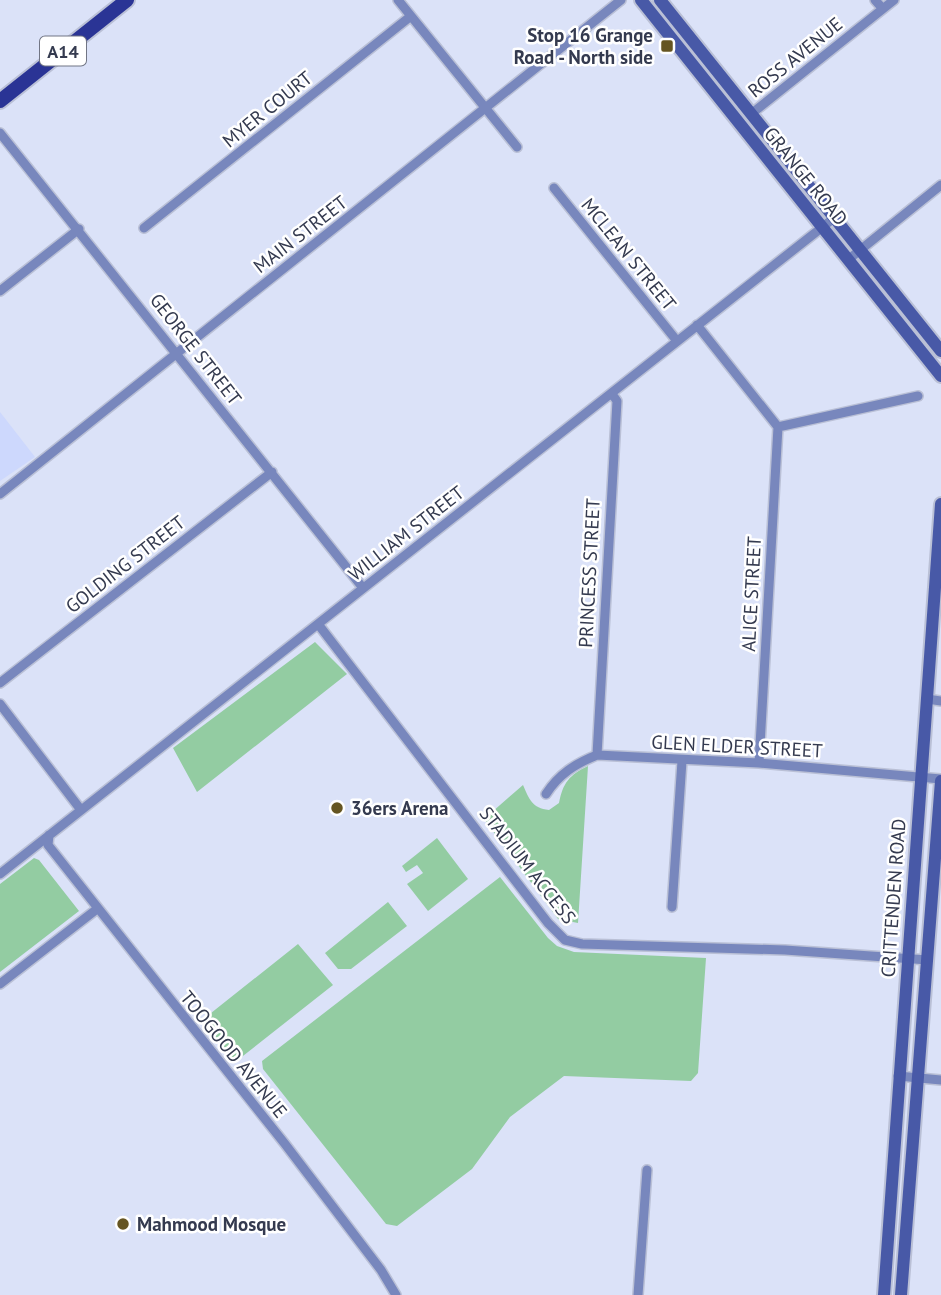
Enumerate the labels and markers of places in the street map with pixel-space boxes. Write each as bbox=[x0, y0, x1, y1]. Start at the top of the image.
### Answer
place label: Stop 16 Grange Road - North side bbox=[514, 23, 653, 69]
marker: Stop 16 Grange Road - North side bbox=[659, 38, 675, 54]
place label: 36ers Arena bbox=[351, 796, 449, 820]
marker: 36ers Arena bbox=[329, 800, 345, 816]
place label: Mahmood Mosque bbox=[137, 1212, 286, 1236]
marker: Mahmood Mosque bbox=[115, 1216, 131, 1232]

